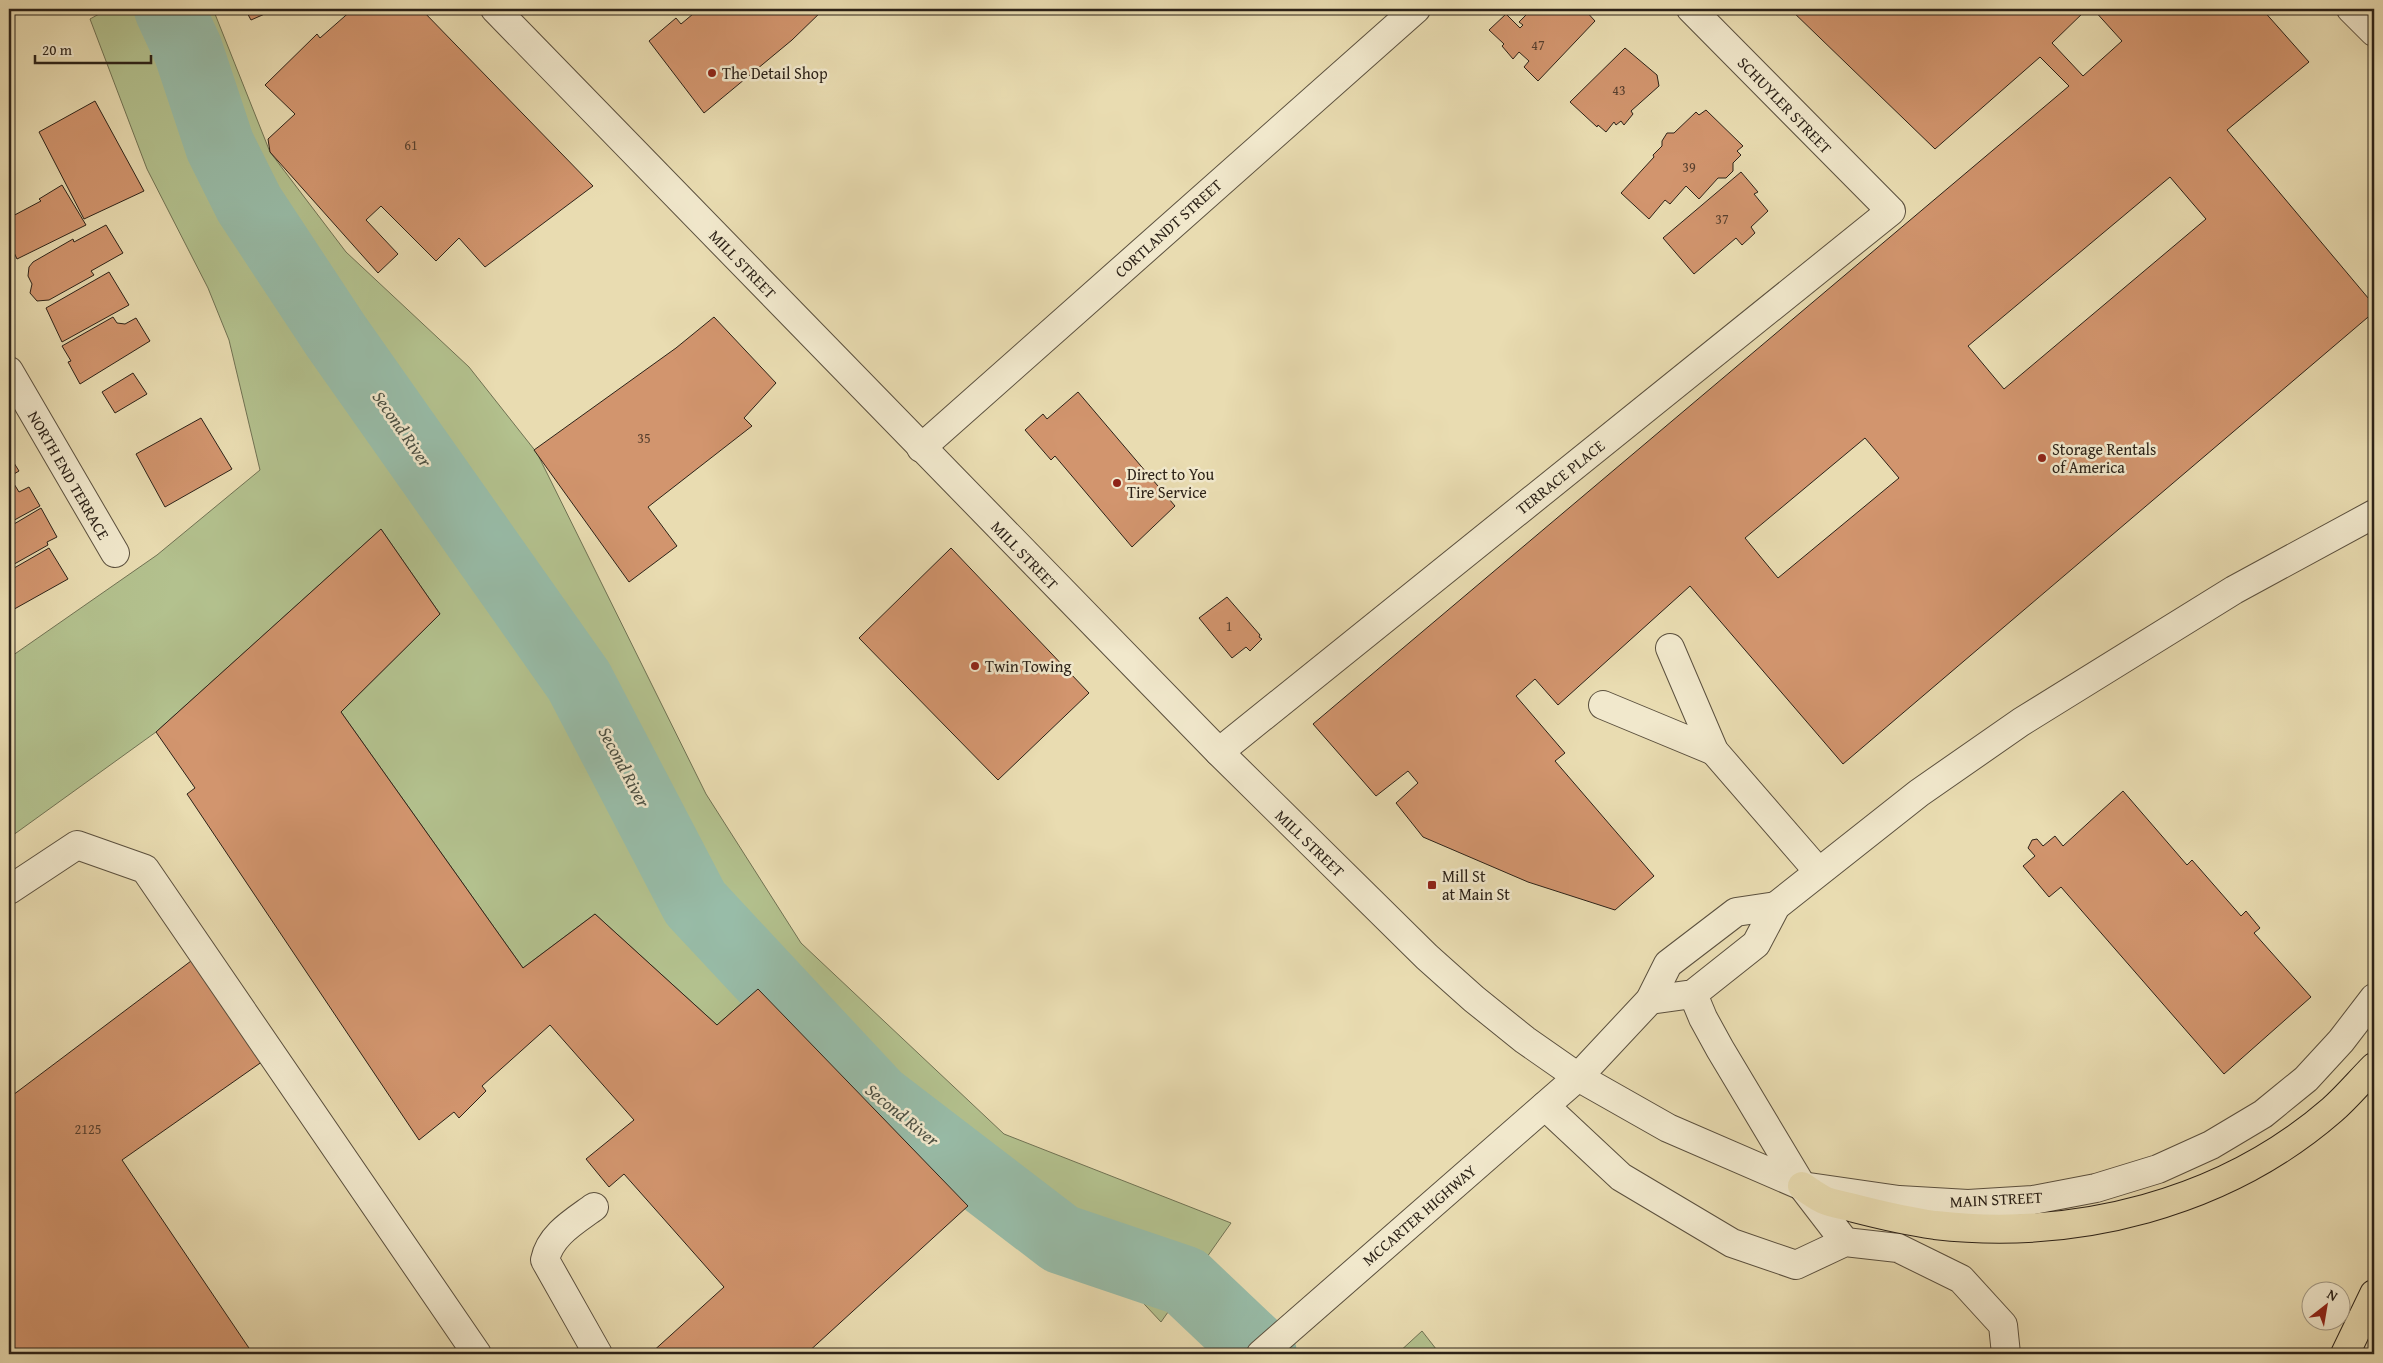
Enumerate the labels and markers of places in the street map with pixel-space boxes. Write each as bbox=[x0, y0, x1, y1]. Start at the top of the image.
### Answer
place label: The Detail Shop bbox=[722, 61, 828, 85]
marker: The Detail Shop bbox=[706, 67, 718, 79]
place label: Storage Rentals of America bbox=[2052, 437, 2156, 479]
marker: Storage Rentals of America bbox=[2036, 452, 2048, 464]
place label: Direct to You Tire Service bbox=[1127, 462, 1215, 504]
marker: Direct to You Tire Service bbox=[1111, 477, 1123, 489]
place label: Twin Towing bbox=[985, 654, 1071, 678]
marker: Twin Towing bbox=[969, 660, 981, 672]
place label: Mill St at Main St bbox=[1442, 864, 1510, 906]
marker: Mill St at Main St bbox=[1426, 879, 1438, 891]

